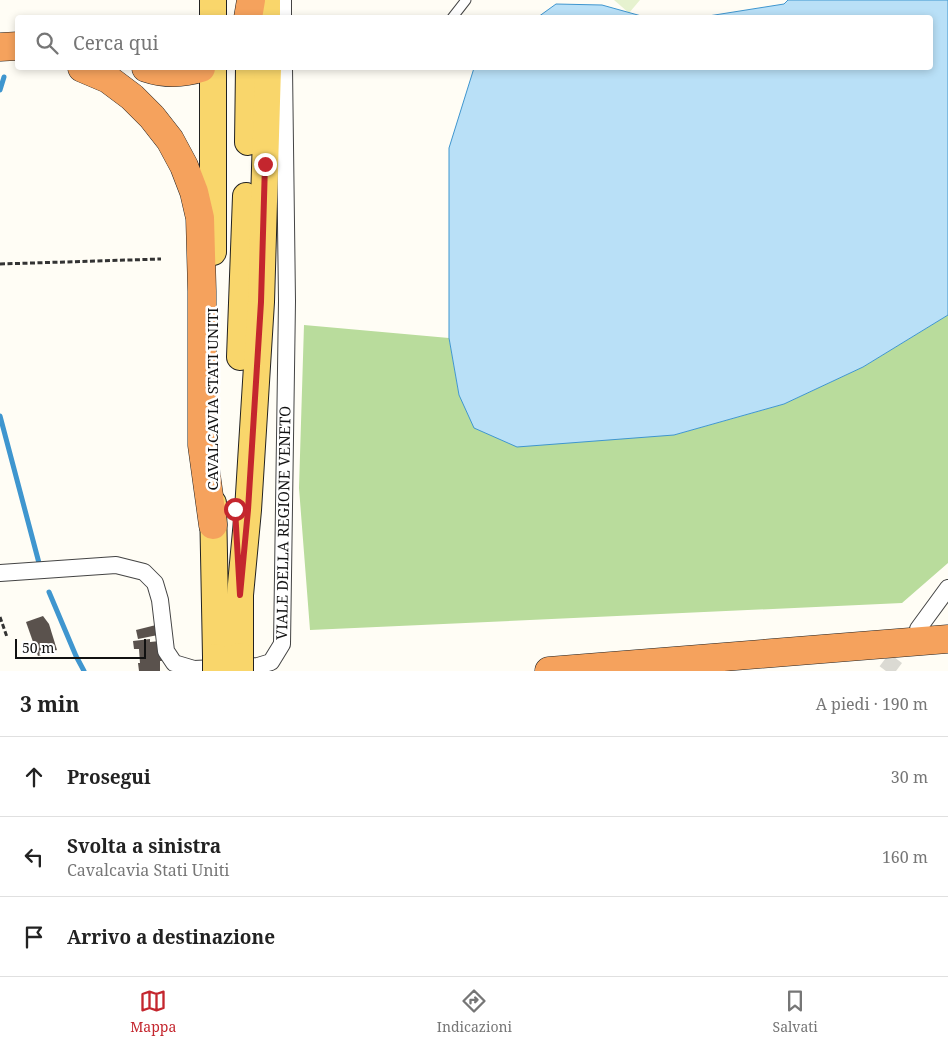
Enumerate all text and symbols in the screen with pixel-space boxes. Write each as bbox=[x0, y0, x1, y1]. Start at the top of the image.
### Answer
search box bbox=[15, 15, 933, 70]
icon: search bbox=[33, 29, 61, 57]
text: Cerca qui bbox=[73, 30, 159, 56]
route end bbox=[254, 153, 277, 176]
street label: CAVALCAVIA STATI UNITI bbox=[202, 308, 222, 490]
street label: VIALE DELLA REGIONE VENETO bbox=[271, 406, 294, 640]
route start bbox=[224, 498, 247, 521]
scale bar bbox=[15, 636, 146, 659]
text: 50 m bbox=[22, 638, 55, 657]
text: 3 min bbox=[20, 690, 79, 718]
text: A piedi · 190 m bbox=[816, 693, 928, 715]
icon: ahead bbox=[20, 763, 48, 791]
text: Prosegui bbox=[67, 764, 151, 790]
text: 30 m bbox=[891, 766, 928, 788]
text: Svolta a sinistra bbox=[67, 833, 221, 859]
icon: left bbox=[20, 843, 48, 871]
text: 160 m bbox=[882, 846, 928, 868]
text: Cavalcavia Stati Uniti bbox=[67, 859, 229, 881]
icon: arrive bbox=[20, 923, 48, 951]
text: Arrivo a destinazione bbox=[67, 924, 275, 950]
tab: Mappa bbox=[130, 987, 176, 1036]
tab: Indicazioni bbox=[437, 987, 512, 1036]
tab: Salvati bbox=[773, 987, 818, 1036]

